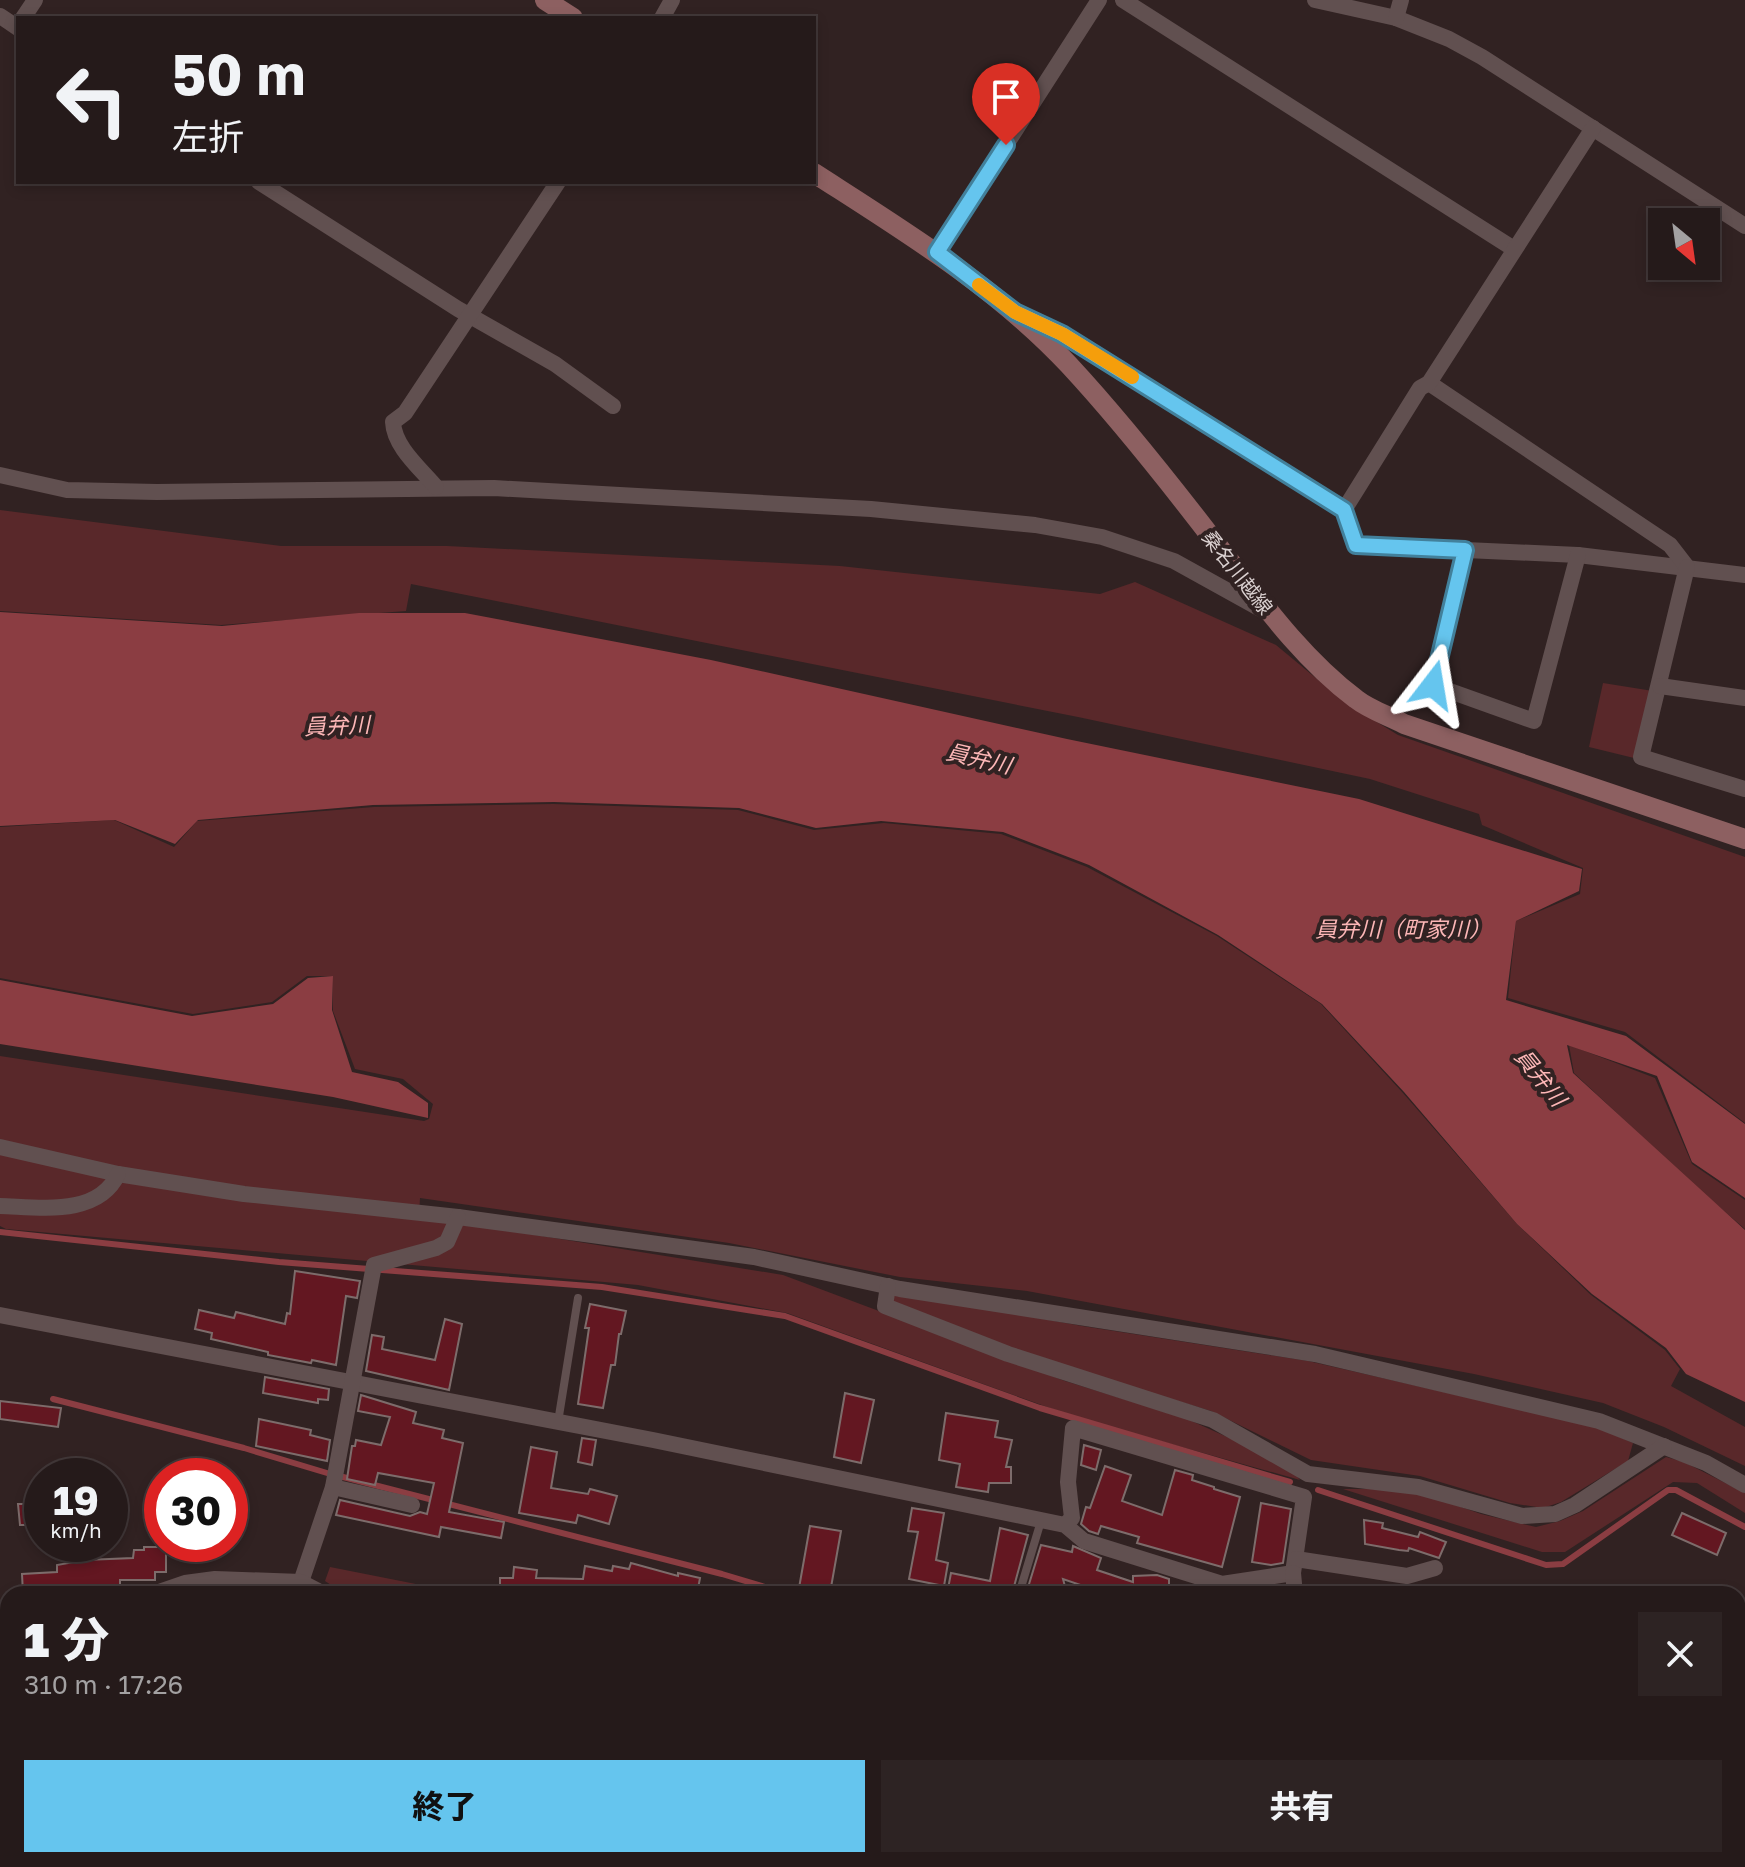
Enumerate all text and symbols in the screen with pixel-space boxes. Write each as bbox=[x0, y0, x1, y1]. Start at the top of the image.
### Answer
text: 50 m bbox=[172, 40, 306, 107]
icon: left bbox=[40, 48, 144, 152]
pin bbox=[972, 63, 1040, 145]
icon: arrive bbox=[984, 75, 1028, 119]
text: 左折 bbox=[172, 115, 244, 158]
north arrow bbox=[1648, 208, 1720, 280]
map controls bbox=[1648, 208, 1720, 280]
street label: 桑名川越線 bbox=[1198, 525, 1278, 619]
position arrow bbox=[1391, 643, 1475, 727]
water label: 員弁川 bbox=[304, 710, 372, 740]
water label: 員弁川 bbox=[944, 737, 1016, 779]
water label: 員弁川（町家川） bbox=[1315, 915, 1491, 942]
water label: 員弁川 bbox=[1510, 1043, 1574, 1113]
speed limit sign: 30 bbox=[144, 1458, 248, 1562]
text: 19 bbox=[53, 1476, 99, 1524]
text: km/h bbox=[51, 1518, 101, 1542]
text: 1 分 bbox=[24, 1610, 109, 1668]
button: close bbox=[1638, 1612, 1722, 1696]
text: 310 m · 17:26 bbox=[24, 1669, 183, 1700]
button: 終了 bbox=[24, 1760, 865, 1852]
button: 共有 bbox=[881, 1760, 1722, 1852]

